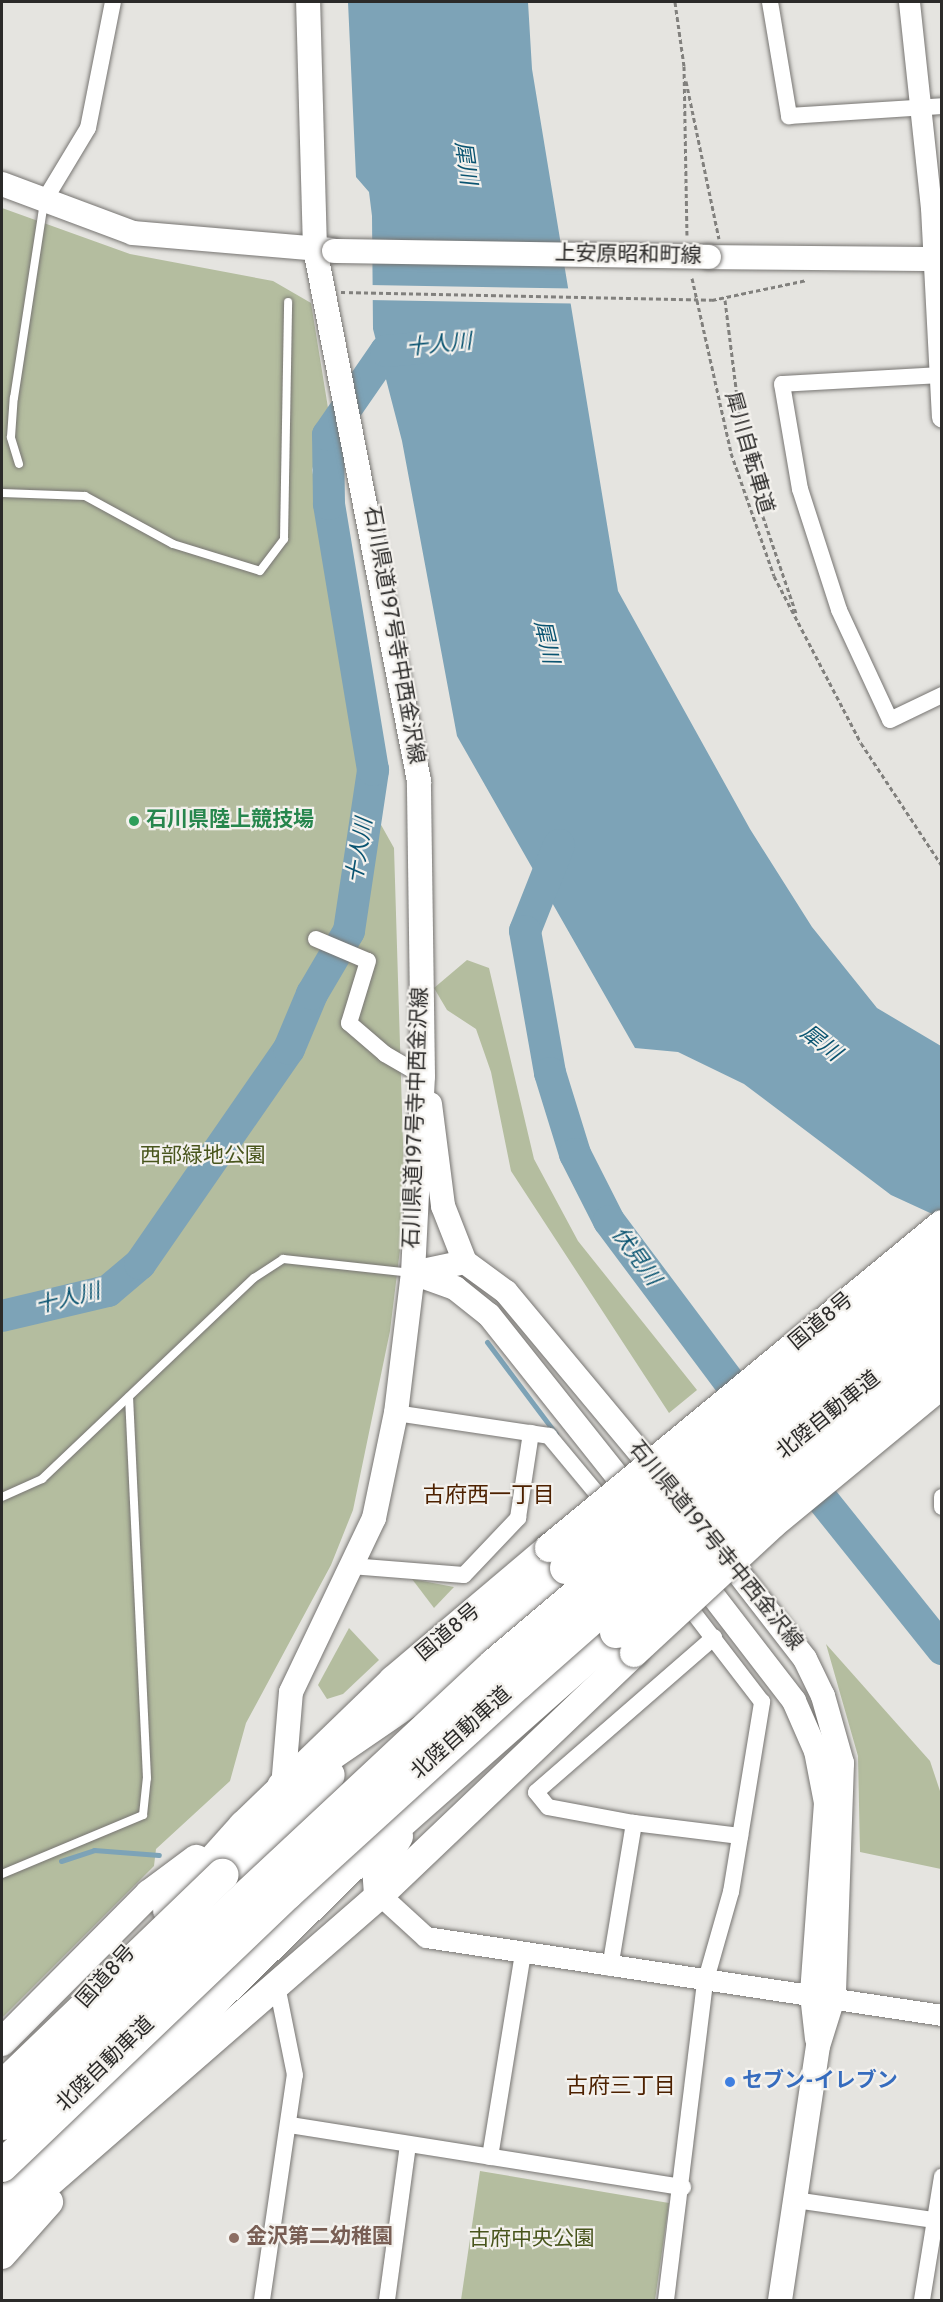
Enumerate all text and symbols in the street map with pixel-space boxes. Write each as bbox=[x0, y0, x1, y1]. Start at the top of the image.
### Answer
water label: 犀川 bbox=[448, 139, 480, 187]
street label: 上安原昭和町線 bbox=[554, 242, 702, 270]
water label: 十人川 bbox=[405, 329, 473, 363]
street label: 犀川自転車道 bbox=[719, 389, 777, 517]
street label: 石川県道197号寺中西金沢線 bbox=[358, 504, 428, 766]
water label: 犀川 bbox=[527, 618, 563, 666]
place label: 石川県陸上競技場 bbox=[146, 808, 314, 834]
marker: 石川県陸上競技場 bbox=[127, 814, 141, 828]
water label: 十人川 bbox=[343, 816, 379, 886]
street label: 石川県道197号寺中西金沢線 bbox=[400, 987, 434, 1249]
water label: 犀川 bbox=[795, 1020, 845, 1068]
park label: 西部緑地公園 bbox=[140, 1144, 266, 1170]
water label: 伏見川 bbox=[605, 1223, 665, 1291]
water label: 十人川 bbox=[33, 1279, 103, 1321]
street label: 国道8号 bbox=[785, 1288, 859, 1356]
street label: 北陸自動車道 bbox=[772, 1367, 886, 1465]
street label: 石川県道197号寺中西金沢線 bbox=[623, 1436, 807, 1656]
district label: 古府西一丁目 bbox=[423, 1484, 555, 1510]
street label: 国道8号 bbox=[412, 1599, 486, 1667]
street label: 北陸自動車道 bbox=[407, 1682, 517, 1786]
street label: 国道8号 bbox=[72, 1940, 142, 2014]
street label: 北陸自動車道 bbox=[52, 2012, 160, 2118]
place label: セブン-イレブン bbox=[742, 2069, 898, 2095]
district label: 古府三丁目 bbox=[566, 2075, 676, 2101]
marker: セブン-イレブン bbox=[723, 2075, 737, 2089]
place label: 金沢第二幼稚園 bbox=[246, 2225, 393, 2251]
park label: 古府中央公園 bbox=[469, 2227, 595, 2253]
marker: 金沢第二幼稚園 bbox=[227, 2231, 241, 2245]

